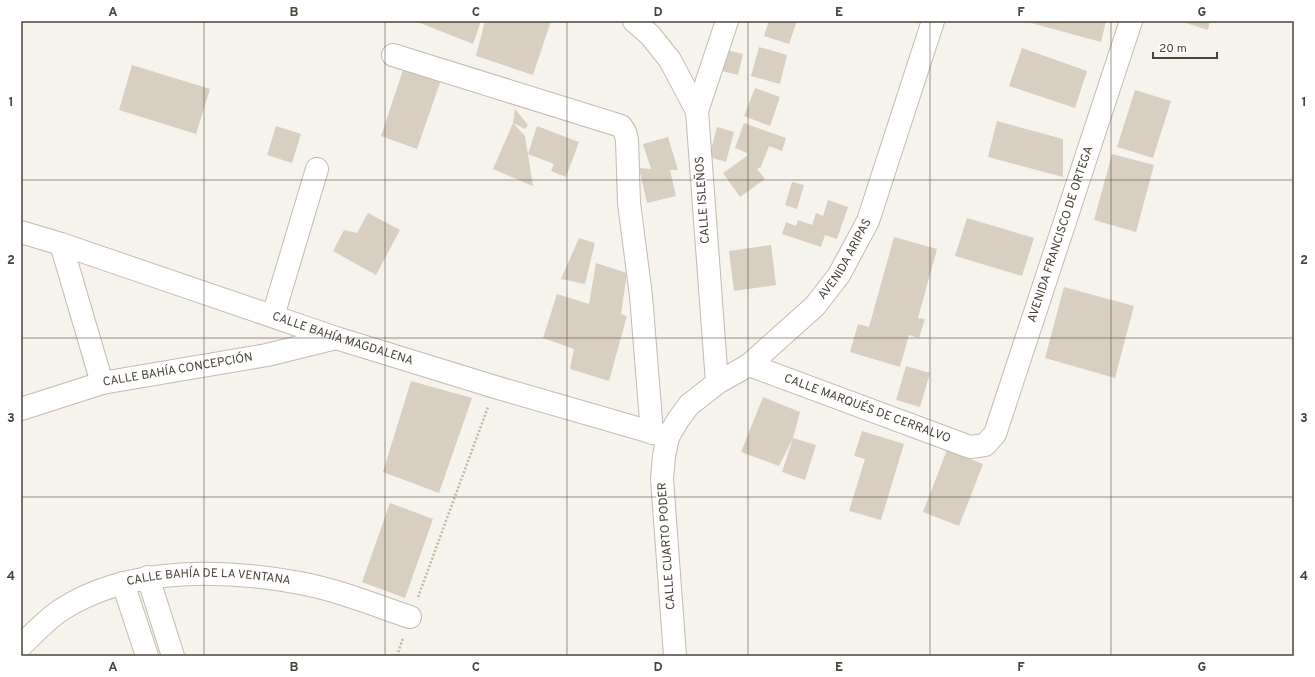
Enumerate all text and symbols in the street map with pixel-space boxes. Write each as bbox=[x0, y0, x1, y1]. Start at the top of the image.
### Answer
text: A bbox=[108, 5, 118, 21]
text: B bbox=[290, 5, 299, 21]
text: C bbox=[472, 5, 480, 21]
text: D bbox=[653, 5, 663, 21]
text: E bbox=[835, 5, 843, 21]
text: F bbox=[1017, 5, 1025, 21]
text: G bbox=[1198, 5, 1207, 21]
scale bar bbox=[1153, 34, 1217, 60]
text: 20 m bbox=[1159, 41, 1187, 57]
text: 1 bbox=[8, 95, 14, 111]
text: 1 bbox=[1301, 95, 1307, 111]
street label: AVENIDA FRANCISCO DE ORTEGA bbox=[1024, 144, 1097, 324]
street label: CALLE ISLEÑOS bbox=[692, 156, 714, 244]
street label: AVENIDA ARIPAS bbox=[815, 216, 876, 303]
text: 2 bbox=[7, 253, 15, 269]
text: 2 bbox=[1300, 253, 1308, 269]
street label: CALLE BAHÍA MAGDALENA bbox=[270, 309, 415, 369]
street label: CALLE BAHÍA CONCEPCIÓN bbox=[102, 350, 254, 391]
street label: CALLE MARQUÉS DE CERRALVO bbox=[781, 371, 953, 447]
text: 3 bbox=[7, 411, 15, 427]
text: 3 bbox=[1300, 411, 1308, 427]
street label: CALLE CUARTO PODER bbox=[655, 482, 679, 610]
street label: CALLE BAHÍA DE LA VENTANA bbox=[125, 566, 292, 590]
text: 4 bbox=[7, 569, 15, 585]
text: 4 bbox=[1300, 569, 1308, 585]
text: A bbox=[108, 660, 118, 676]
text: B bbox=[290, 660, 299, 676]
text: C bbox=[472, 660, 480, 676]
text: D bbox=[653, 660, 663, 676]
text: E bbox=[835, 660, 843, 676]
text: F bbox=[1017, 660, 1025, 676]
text: G bbox=[1198, 660, 1207, 676]

